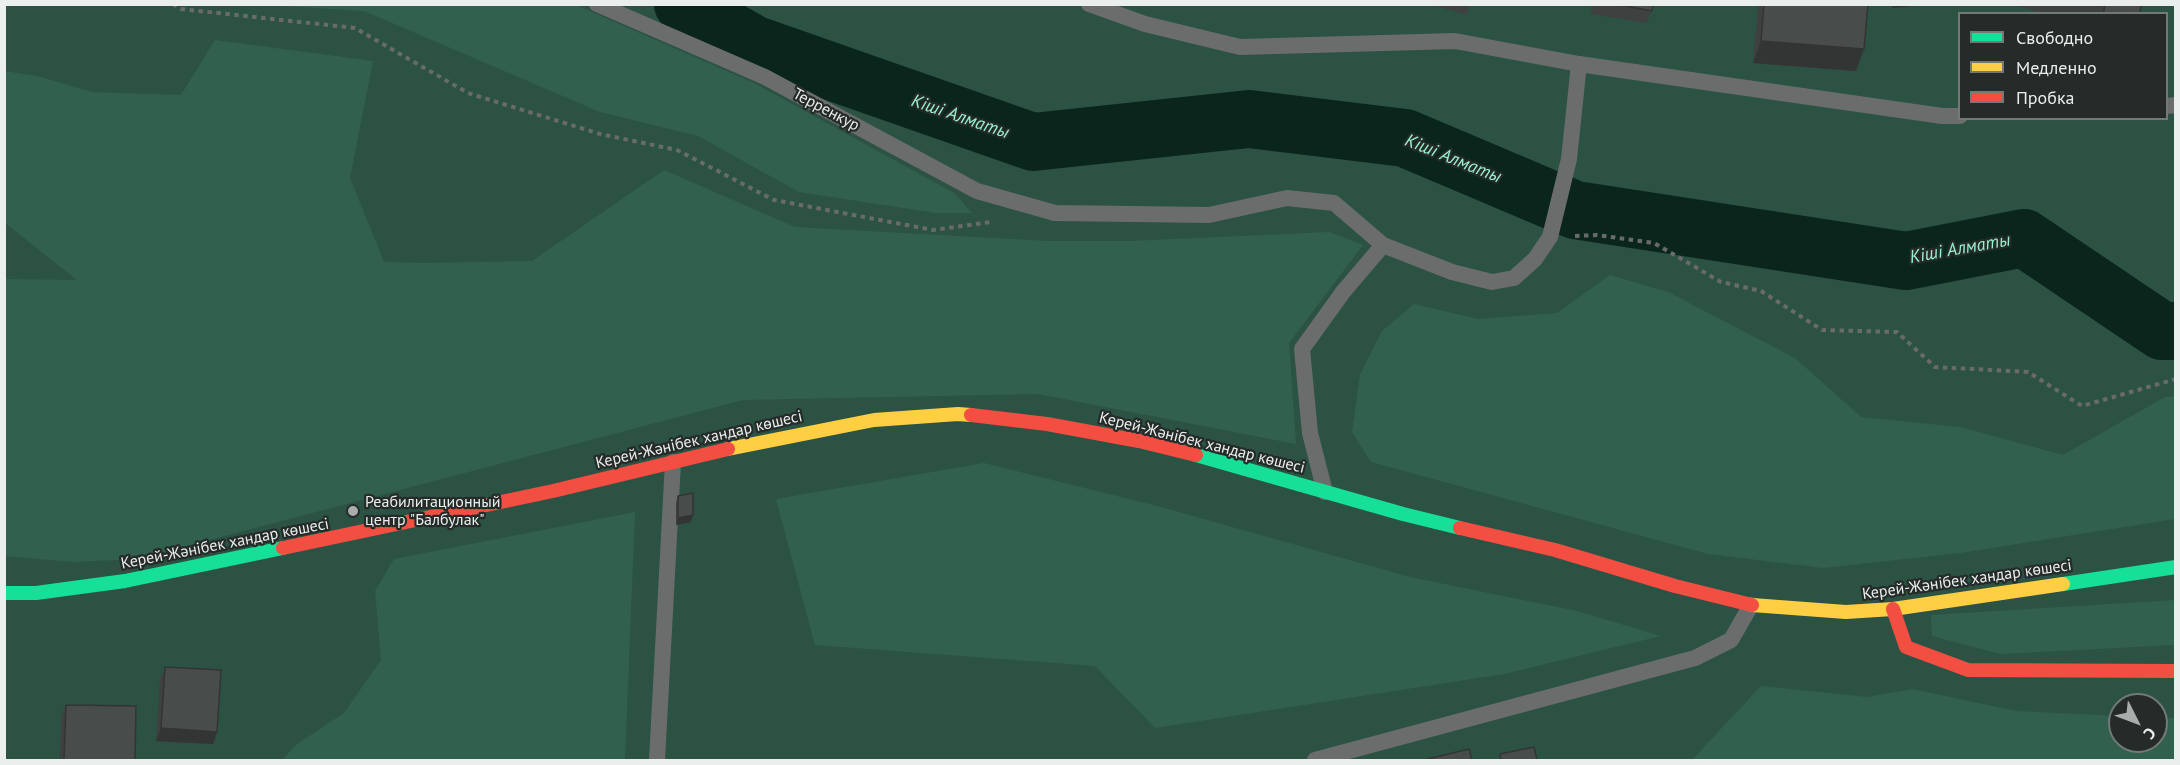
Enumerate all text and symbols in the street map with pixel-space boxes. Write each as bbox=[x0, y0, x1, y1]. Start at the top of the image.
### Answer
legend bbox=[1958, 12, 2168, 120]
text: Свободно bbox=[2016, 26, 2093, 49]
text: Медленно bbox=[2016, 56, 2097, 79]
street label: Терренкур bbox=[789, 84, 863, 136]
text: Пробка bbox=[2016, 86, 2074, 109]
water label: Кіші Алматы bbox=[908, 90, 1012, 144]
water label: Кіші Алматы bbox=[1402, 130, 1504, 188]
water label: Кіші Алматы bbox=[1908, 230, 2012, 268]
street label: Керей-Жәнібек хандар көшесі bbox=[594, 407, 804, 473]
street label: Керей-Жәнібек хандар көшесі bbox=[1097, 408, 1307, 478]
place label: Реабилитационный центр "Балбулак" bbox=[365, 492, 500, 530]
marker: Реабилитационный центр "Балбулак" bbox=[346, 504, 360, 518]
street label: Керей-Жәнібек хандар көшесі bbox=[119, 514, 331, 574]
street label: Керей-Жәнібек хандар көшесі bbox=[1861, 556, 2073, 604]
north arrow bbox=[2108, 693, 2168, 753]
text: С bbox=[2139, 724, 2160, 744]

